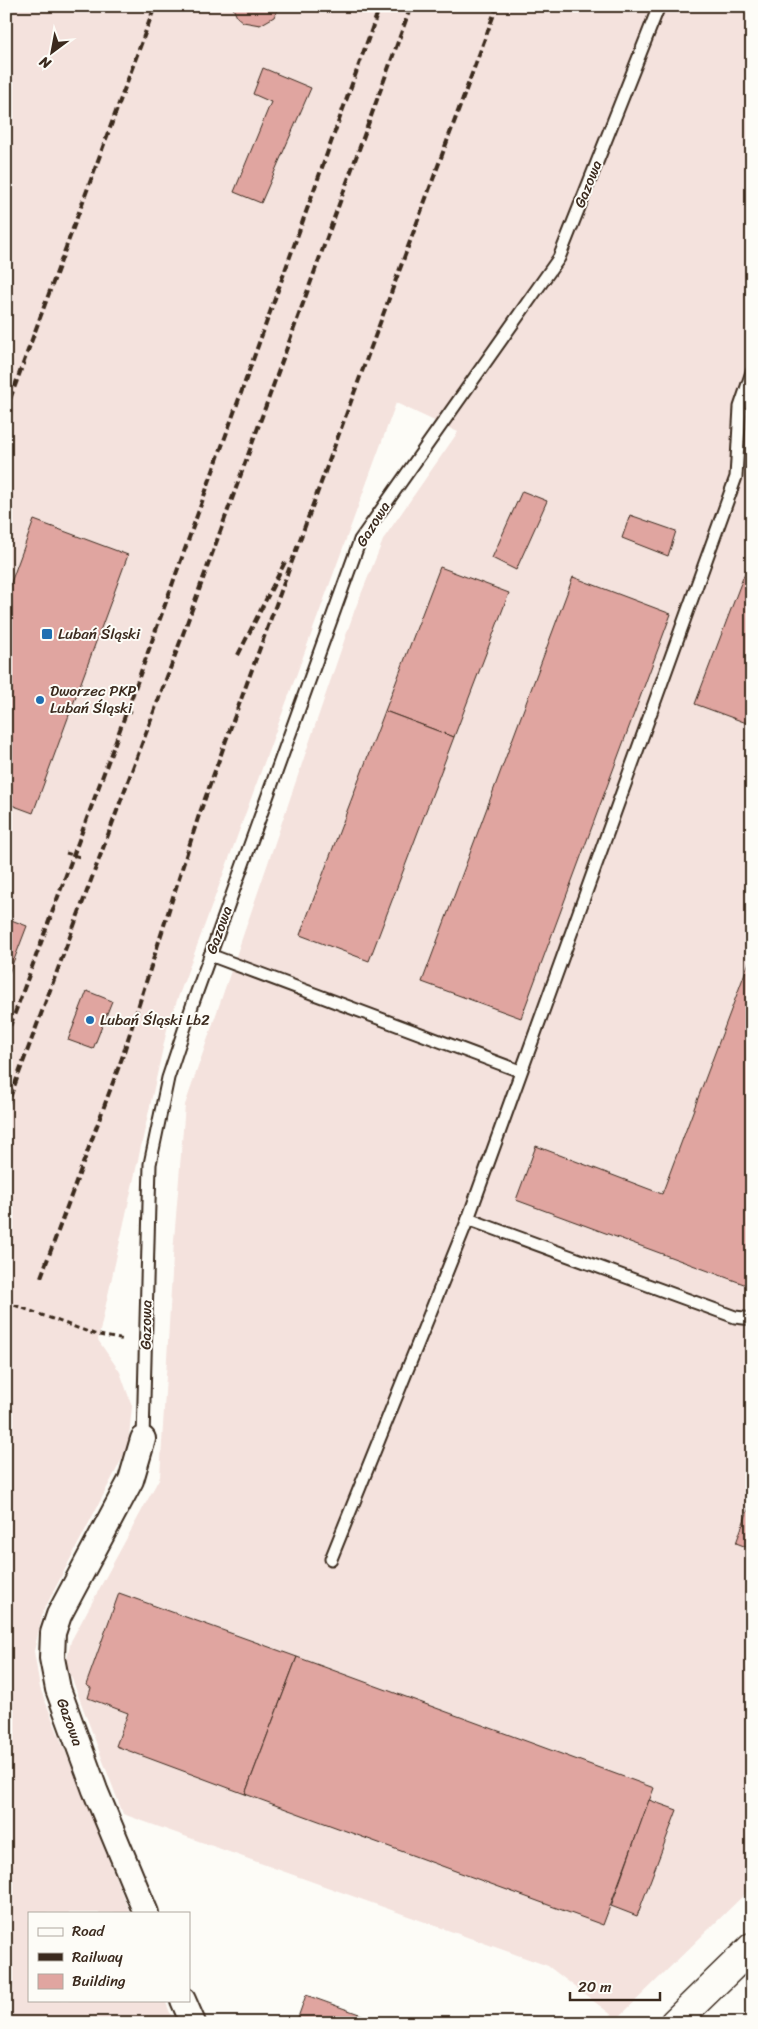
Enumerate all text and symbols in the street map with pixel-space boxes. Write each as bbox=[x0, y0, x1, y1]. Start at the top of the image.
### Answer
north arrow bbox=[28, 28, 78, 78]
text: N bbox=[34, 49, 57, 76]
street label: Gazowa bbox=[567, 156, 610, 212]
street label: Gazowa bbox=[349, 496, 397, 552]
place label: Lubań Śląski bbox=[58, 621, 141, 647]
marker: Lubań Śląski bbox=[40, 627, 54, 641]
place label: Dworzec PKP Lubań Śląski bbox=[50, 678, 137, 721]
marker: Dworzec PKP Lubań Śląski bbox=[34, 694, 46, 706]
street label: Gazowa bbox=[198, 902, 240, 958]
place label: Lubań Śląski Lb2 bbox=[100, 1007, 210, 1033]
marker: Lubań Śląski Lb2 bbox=[84, 1014, 96, 1026]
street label: Gazowa bbox=[133, 1300, 159, 1350]
street label: Gazowa bbox=[49, 1694, 91, 1750]
legend bbox=[28, 1912, 190, 2002]
text: Road bbox=[72, 1918, 105, 1944]
text: Railway bbox=[72, 1944, 123, 1970]
text: Building bbox=[72, 1968, 126, 1994]
scale bar bbox=[570, 1969, 660, 2001]
text: 20 m bbox=[578, 1974, 612, 2000]

